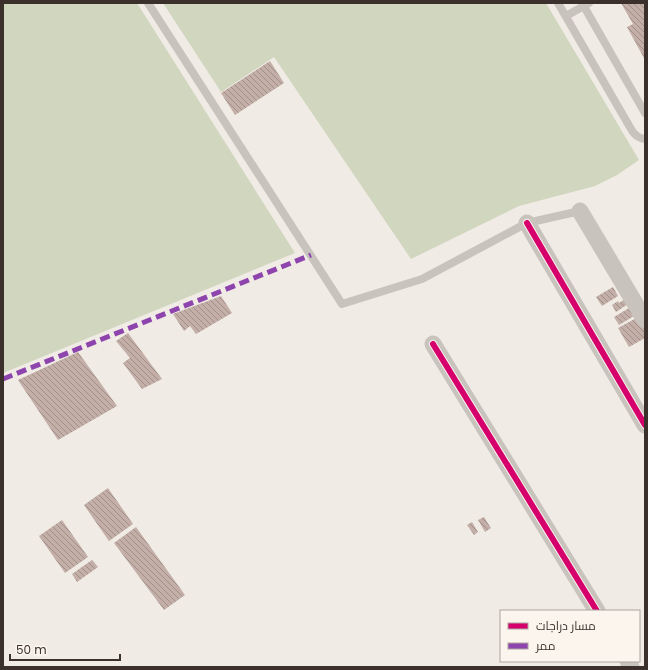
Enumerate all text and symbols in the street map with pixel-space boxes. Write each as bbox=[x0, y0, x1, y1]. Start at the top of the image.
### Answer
legend bbox=[500, 610, 640, 662]
text: مسار دراجات bbox=[536, 617, 596, 634]
scale bar bbox=[10, 636, 120, 662]
text: ممر bbox=[535, 637, 555, 654]
text: 50 m bbox=[16, 641, 47, 658]

